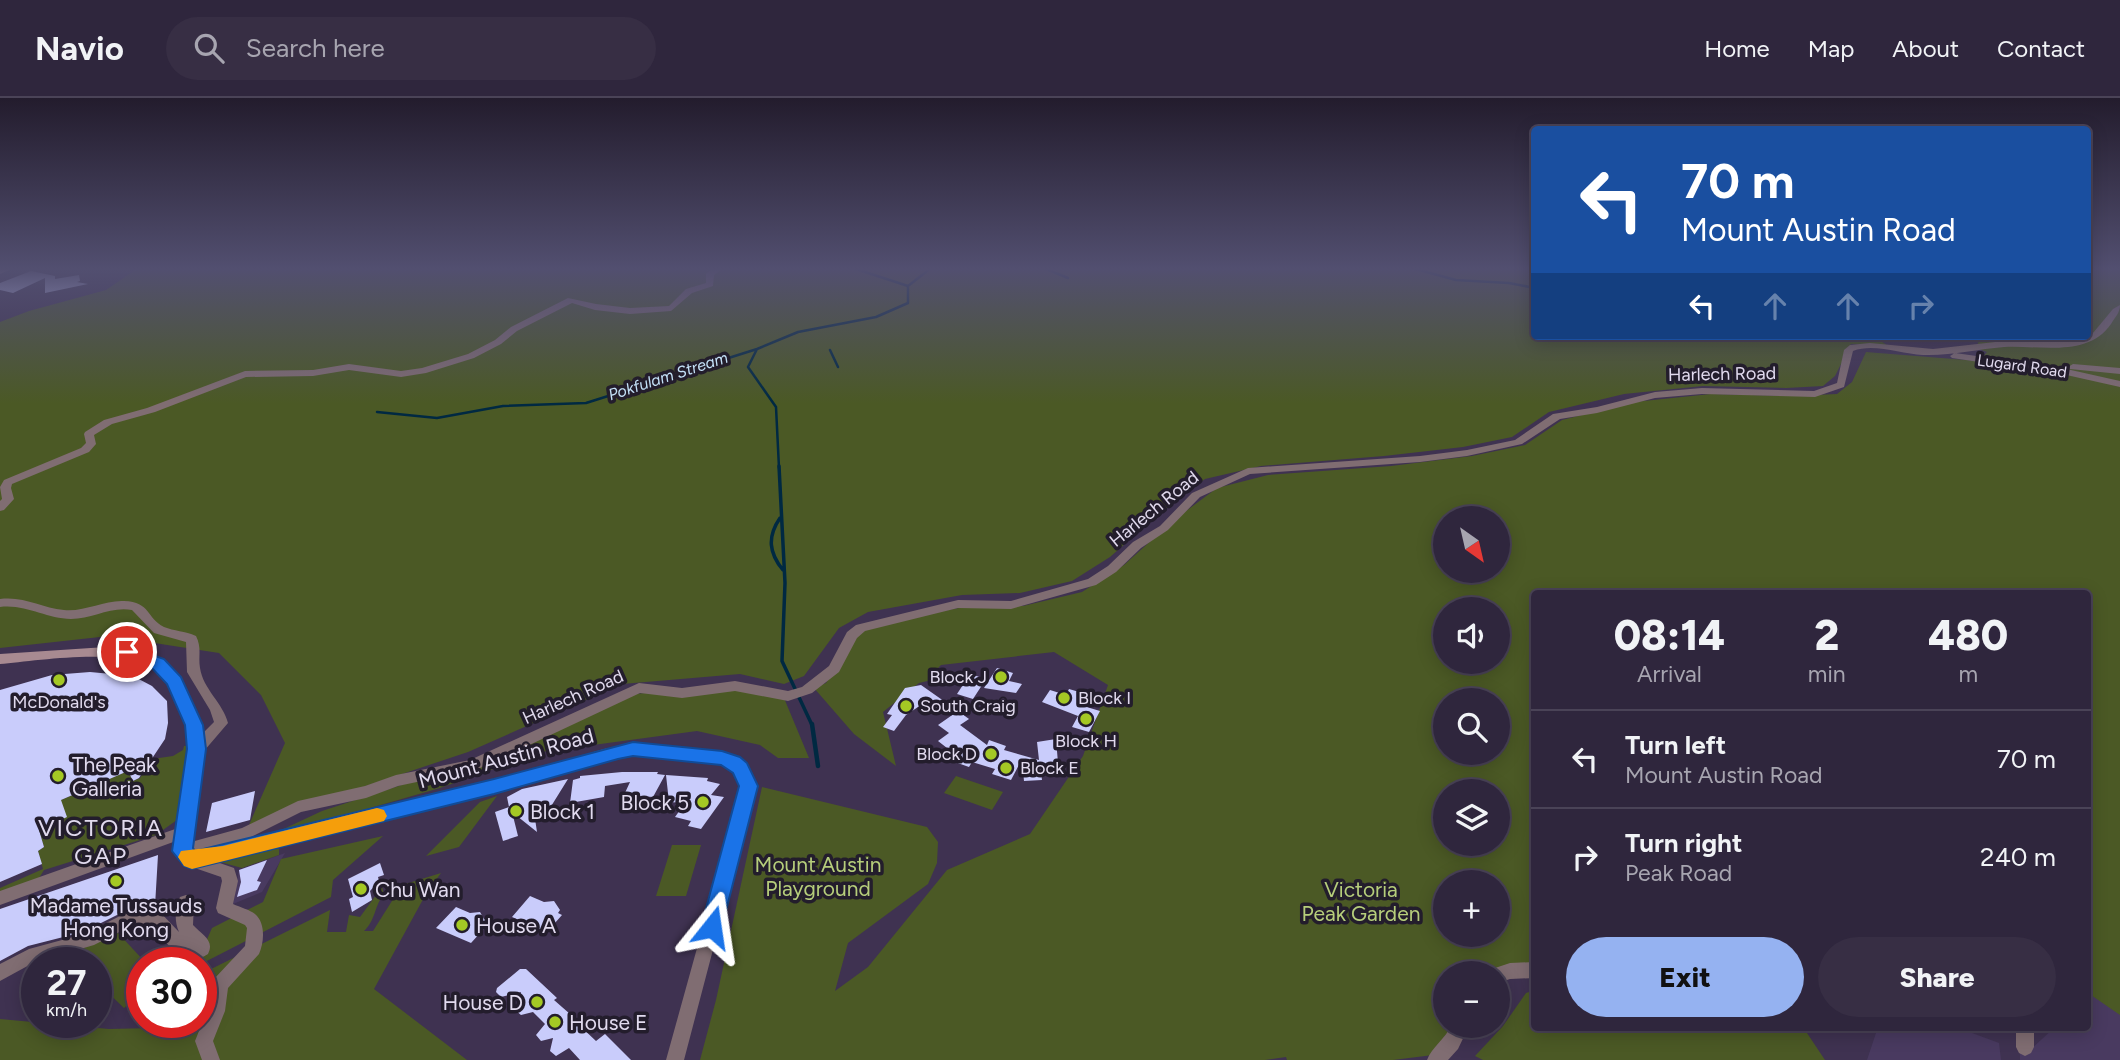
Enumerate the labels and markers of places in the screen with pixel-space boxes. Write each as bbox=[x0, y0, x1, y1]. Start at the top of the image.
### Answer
pin bbox=[97, 622, 157, 682]
place label: Block J bbox=[929, 666, 987, 688]
marker: Block J bbox=[993, 669, 1009, 685]
marker: McDonald's bbox=[51, 672, 67, 688]
place label: Block I bbox=[1078, 687, 1131, 709]
marker: Block I bbox=[1056, 690, 1072, 706]
place label: McDonald's bbox=[12, 691, 106, 713]
place label: South Craig bbox=[920, 695, 1016, 717]
marker: South Craig bbox=[898, 698, 914, 714]
marker: Block H bbox=[1078, 711, 1094, 727]
place label: Block H bbox=[1055, 730, 1117, 752]
place label: Block D bbox=[916, 743, 977, 765]
marker: Block D bbox=[983, 746, 999, 762]
place label: The Peak Galleria bbox=[72, 752, 157, 801]
place label: Block E bbox=[1020, 757, 1079, 779]
marker: Block E bbox=[998, 760, 1014, 776]
marker: The Peak Galleria bbox=[50, 768, 66, 784]
place label: Block 5 bbox=[621, 790, 689, 815]
marker: Block 5 bbox=[695, 794, 711, 810]
place label: Block 1 bbox=[530, 799, 595, 824]
marker: Block 1 bbox=[508, 803, 524, 819]
marker: Madame Tussauds Hong Kong bbox=[108, 873, 124, 889]
place label: Chu Wan bbox=[375, 877, 461, 902]
marker: Chu Wan bbox=[353, 881, 369, 897]
place label: Madame Tussauds Hong Kong bbox=[30, 893, 202, 942]
place label: House A bbox=[476, 913, 556, 938]
marker: House A bbox=[454, 917, 470, 933]
place label: House D bbox=[442, 990, 523, 1015]
marker: House D bbox=[529, 994, 545, 1010]
place label: House E bbox=[569, 1010, 648, 1035]
marker: House E bbox=[547, 1014, 563, 1030]

